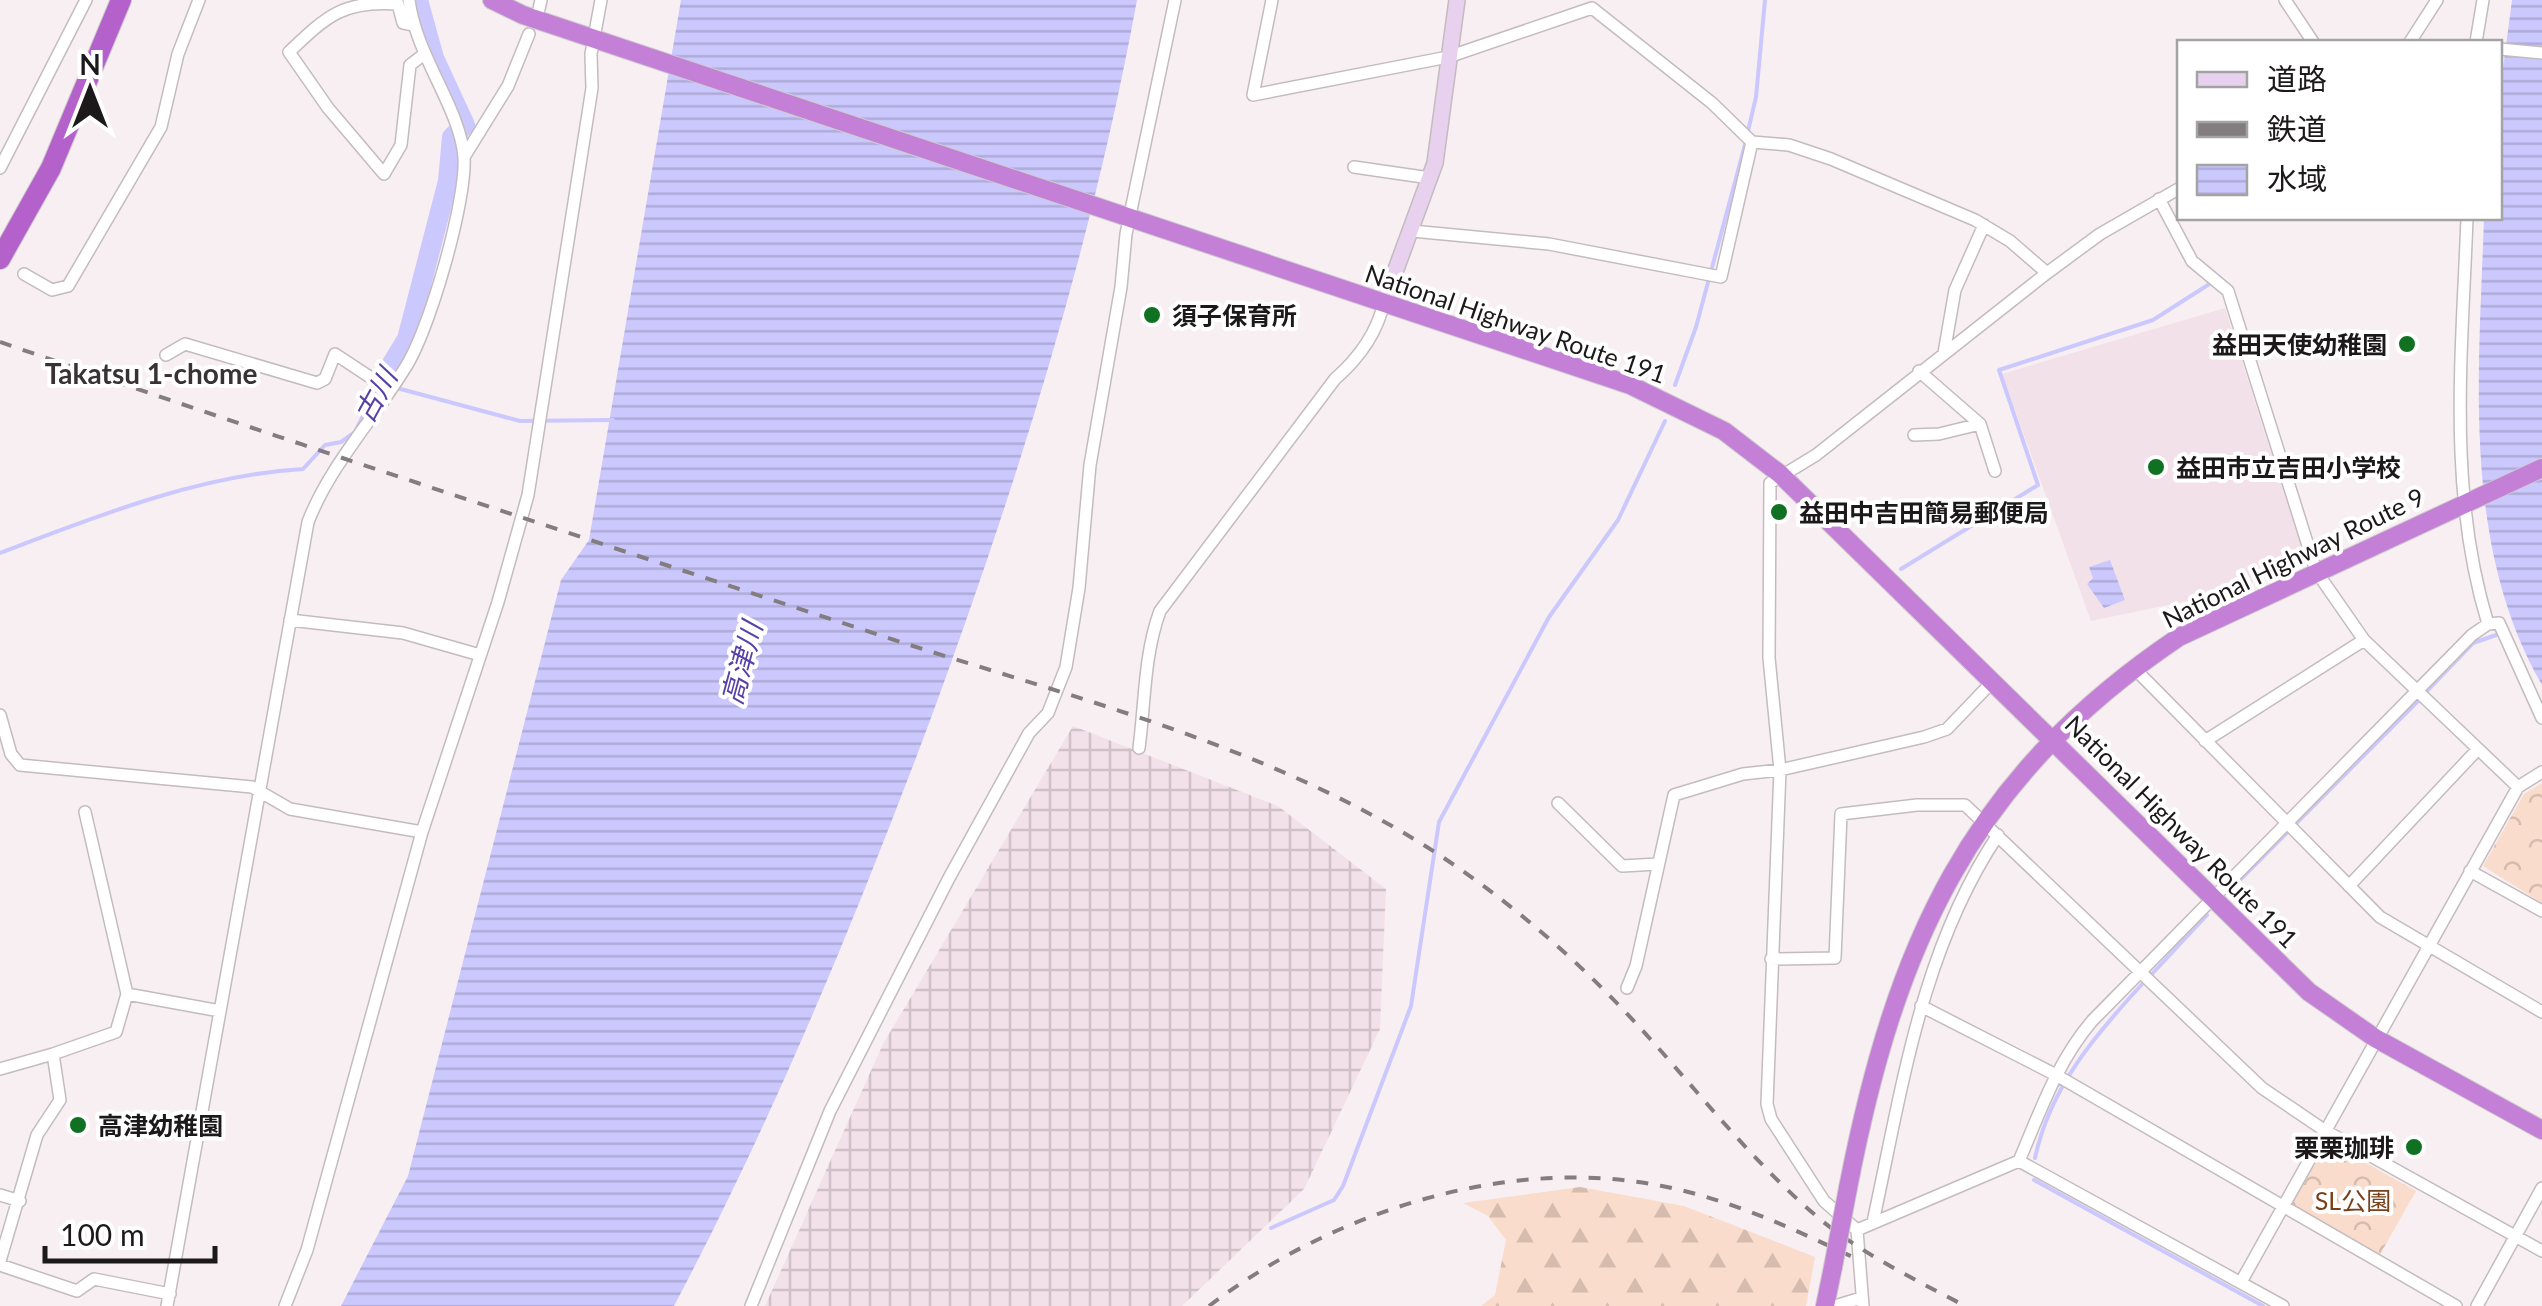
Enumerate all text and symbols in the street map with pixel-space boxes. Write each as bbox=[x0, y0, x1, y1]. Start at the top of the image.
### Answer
north arrow bbox=[40, 40, 140, 140]
legend bbox=[2177, 40, 2502, 220]
text: N bbox=[79, 47, 101, 81]
text: 道路 bbox=[2267, 60, 2327, 96]
text: 鉄道 bbox=[2267, 110, 2327, 146]
text: 水域 bbox=[2267, 160, 2327, 196]
street label: National Highway Route 191 bbox=[1362, 257, 1670, 389]
place label: 須子保育所 bbox=[1172, 300, 1297, 330]
marker: 須子保育所 bbox=[1141, 304, 1163, 326]
place label: 益田天使幼稚園 bbox=[2212, 329, 2387, 359]
marker: 益田天使幼稚園 bbox=[2396, 333, 2418, 355]
district label: Takatsu 1-chome bbox=[45, 356, 257, 390]
water label: 古川 bbox=[347, 360, 405, 428]
place label: 益田市立吉田小学校 bbox=[2176, 452, 2401, 482]
marker: 益田市立吉田小学校 bbox=[2145, 456, 2167, 478]
street label: National Highway Route 9 bbox=[2157, 481, 2429, 633]
place label: 益田中吉田簡易郵便局 bbox=[1799, 497, 2049, 527]
marker: 益田中吉田簡易郵便局 bbox=[1768, 501, 1790, 523]
water label: 高津川 bbox=[714, 615, 769, 708]
street label: National Highway Route 191 bbox=[2060, 709, 2304, 953]
place label: 高津幼稚園 bbox=[98, 1110, 223, 1140]
marker: 高津幼稚園 bbox=[67, 1114, 89, 1136]
place label: 栗栗珈琲 bbox=[2294, 1132, 2394, 1162]
marker: 栗栗珈琲 bbox=[2403, 1136, 2425, 1158]
park label: SL公園 bbox=[2315, 1185, 2391, 1215]
scale bar bbox=[45, 1201, 215, 1263]
text: 100 m bbox=[60, 1216, 145, 1252]

